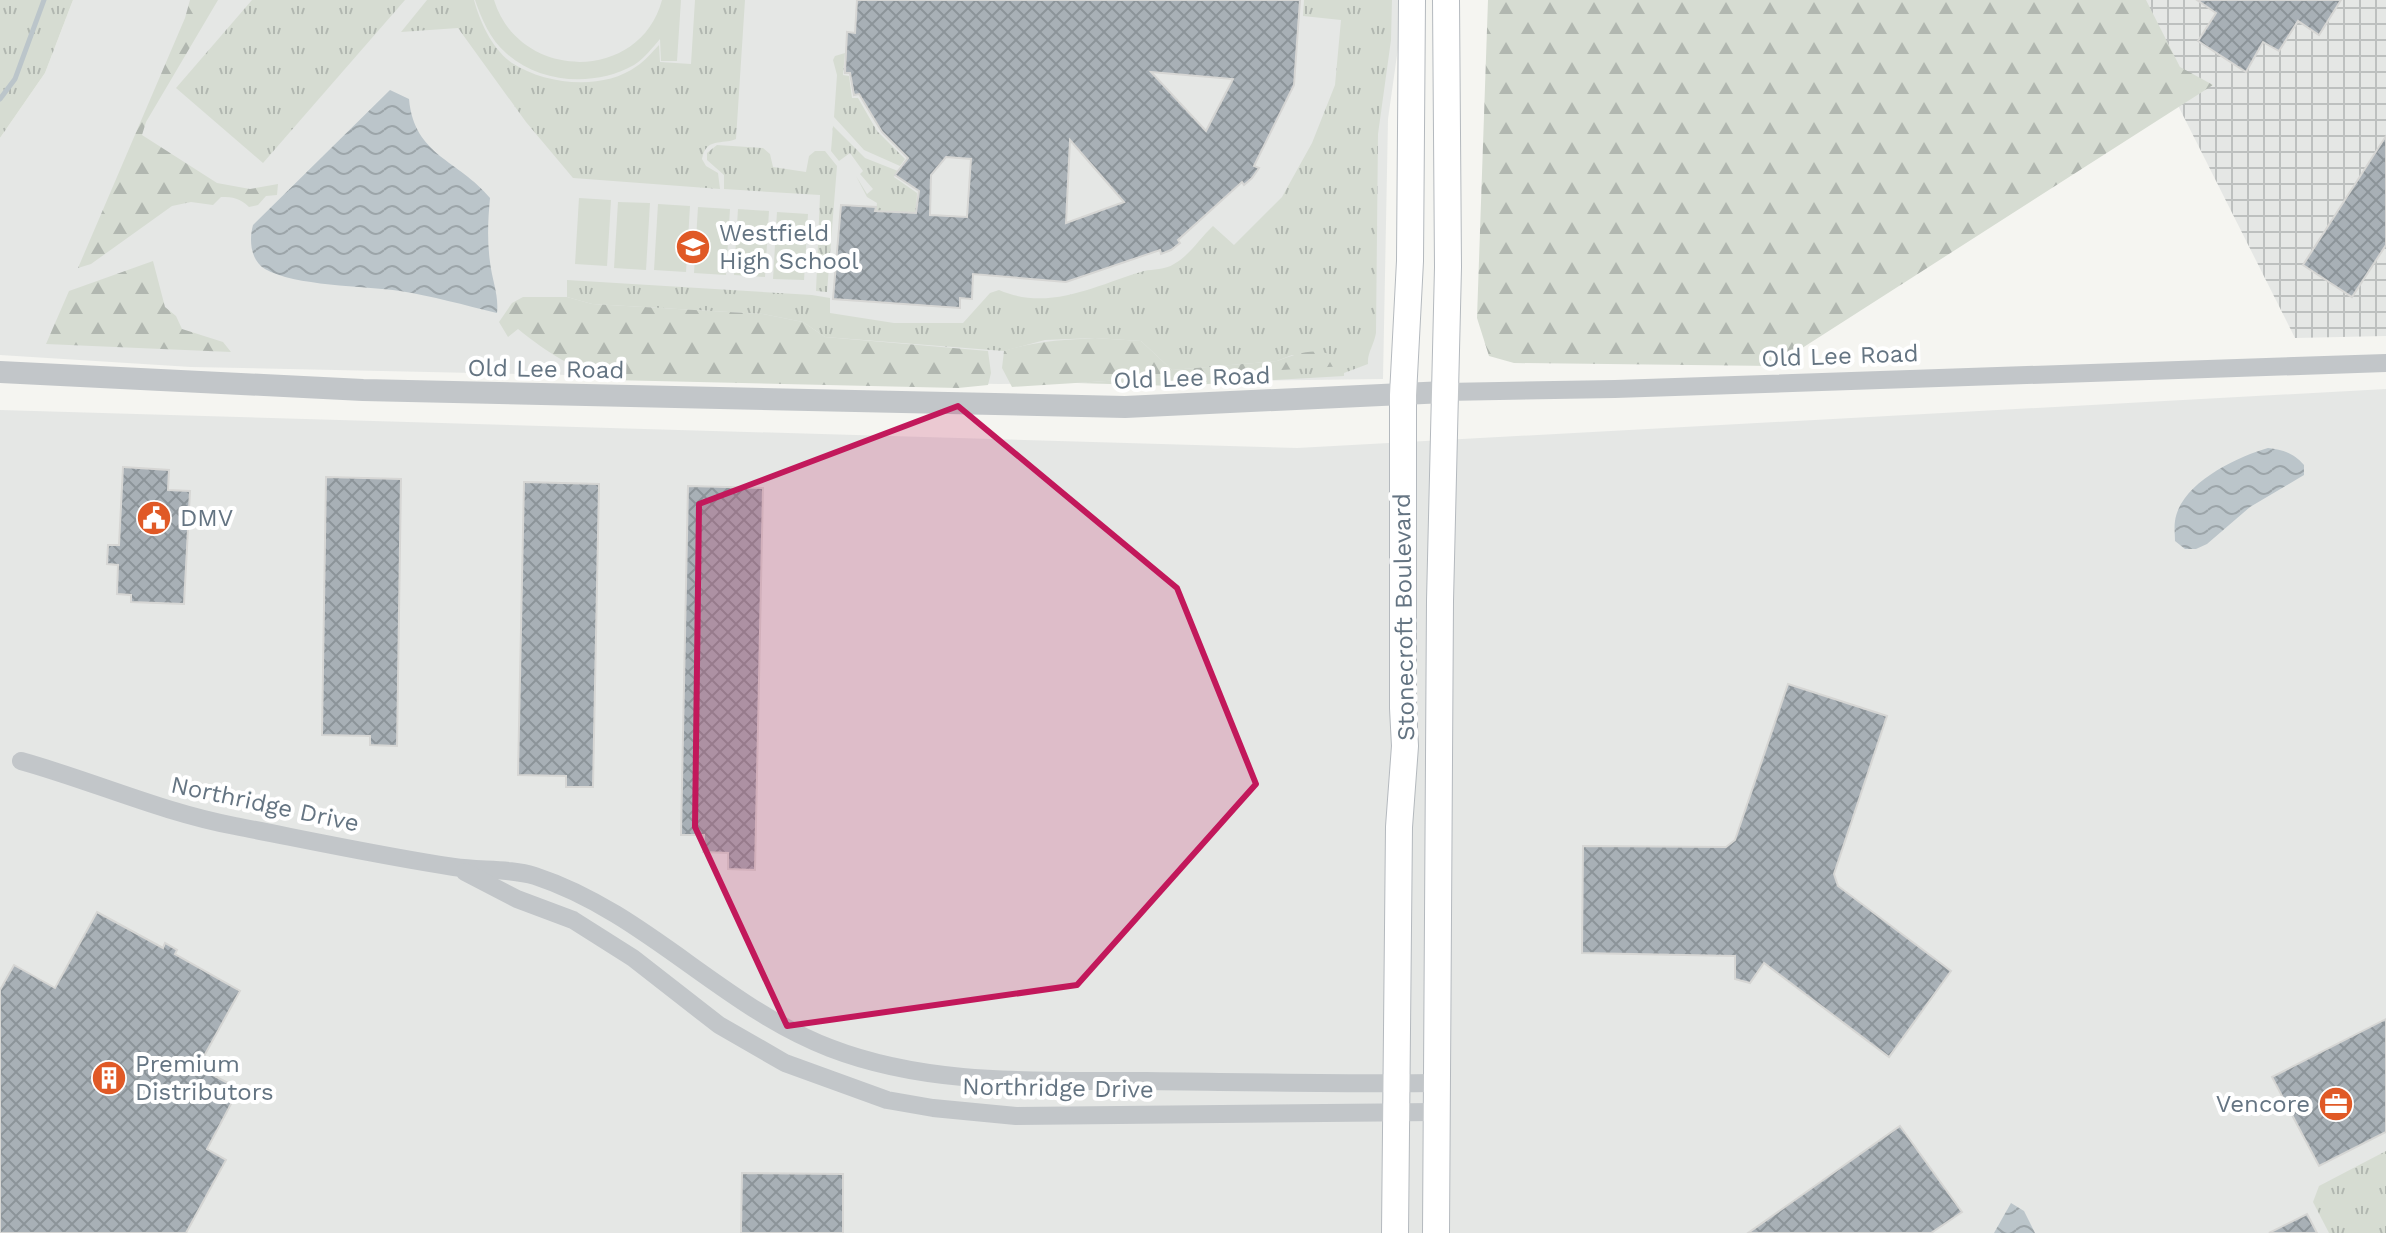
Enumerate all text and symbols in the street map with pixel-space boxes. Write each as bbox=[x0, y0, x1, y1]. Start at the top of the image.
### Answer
place label: Westfield High School bbox=[719, 219, 859, 275]
school or university icon: Westfield High School bbox=[674, 228, 712, 266]
street label: Old Lee Road bbox=[1761, 339, 1919, 373]
street label: Old Lee Road bbox=[467, 354, 625, 384]
street label: Old Lee Road bbox=[1113, 361, 1271, 395]
street label: Stonecroft Boulevard bbox=[1388, 493, 1420, 741]
public building icon: DMV bbox=[135, 499, 173, 537]
place label: DMV bbox=[180, 504, 233, 532]
street label: Northridge Drive bbox=[168, 770, 362, 838]
place label: Premium Distributors bbox=[135, 1050, 274, 1106]
building icon: Premium Distributors bbox=[90, 1059, 128, 1097]
street label: Northridge Drive bbox=[962, 1072, 1154, 1104]
office icon: Vencore bbox=[2317, 1085, 2355, 1123]
place label: Vencore bbox=[2216, 1090, 2310, 1118]

